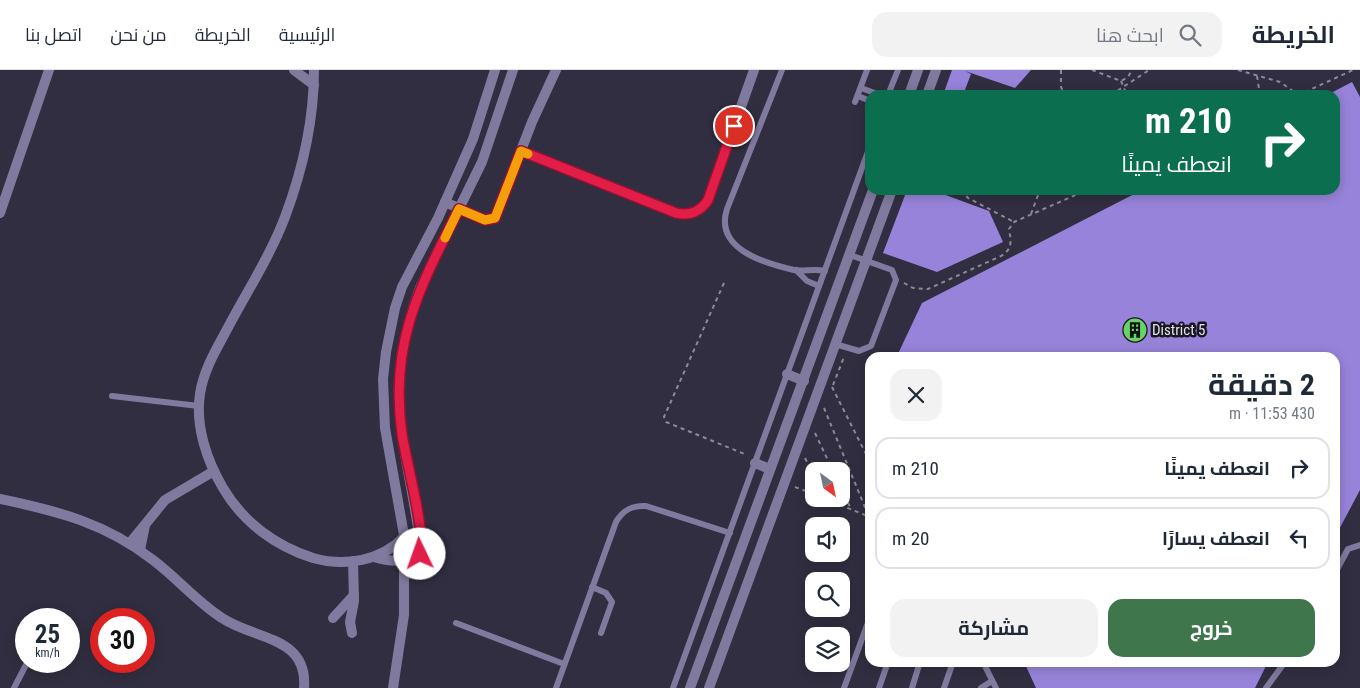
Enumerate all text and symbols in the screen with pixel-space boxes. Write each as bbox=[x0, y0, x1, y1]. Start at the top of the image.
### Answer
search box bbox=[872, 12, 1222, 57]
icon: search bbox=[1176, 21, 1204, 49]
text: الخريطة bbox=[1252, 21, 1335, 49]
text: اتصل بنا bbox=[25, 24, 82, 45]
text: من نحن bbox=[110, 24, 167, 45]
text: الخريطة bbox=[195, 24, 251, 45]
text: الرئيسية bbox=[279, 24, 335, 45]
text: ابحث هنا bbox=[1096, 24, 1164, 47]
text: 210 m bbox=[1145, 101, 1232, 142]
pin bbox=[713, 105, 755, 147]
icon: right bbox=[1250, 110, 1315, 175]
icon: arrive bbox=[720, 112, 748, 140]
text: انعطف يمينًا bbox=[1121, 152, 1232, 177]
building icon: District 5 bbox=[1122, 317, 1148, 343]
place label: District 5 bbox=[1152, 321, 1206, 339]
text: 2 دقيقة bbox=[1208, 367, 1315, 402]
button: close bbox=[890, 369, 942, 421]
text: 430 m · 11:53 bbox=[1229, 404, 1315, 423]
icon: right bbox=[1285, 454, 1313, 482]
text: 210 m bbox=[892, 457, 939, 480]
text: انعطف يمينًا bbox=[1164, 457, 1270, 480]
north arrow bbox=[805, 462, 850, 508]
map controls bbox=[805, 462, 850, 672]
button: sound bbox=[805, 517, 850, 562]
icon: left bbox=[1285, 524, 1313, 552]
position arrow bbox=[393, 527, 445, 579]
text: 20 m bbox=[892, 527, 929, 550]
text: انعطف يسارًا bbox=[1162, 527, 1270, 550]
button: search bbox=[805, 572, 850, 617]
button: مشاركة bbox=[890, 599, 1098, 657]
button: خروج bbox=[1108, 599, 1315, 657]
speed limit sign: 30 bbox=[90, 608, 155, 673]
text: 25 bbox=[35, 620, 60, 649]
button: layers bbox=[805, 627, 850, 672]
text: km/h bbox=[35, 646, 60, 660]

